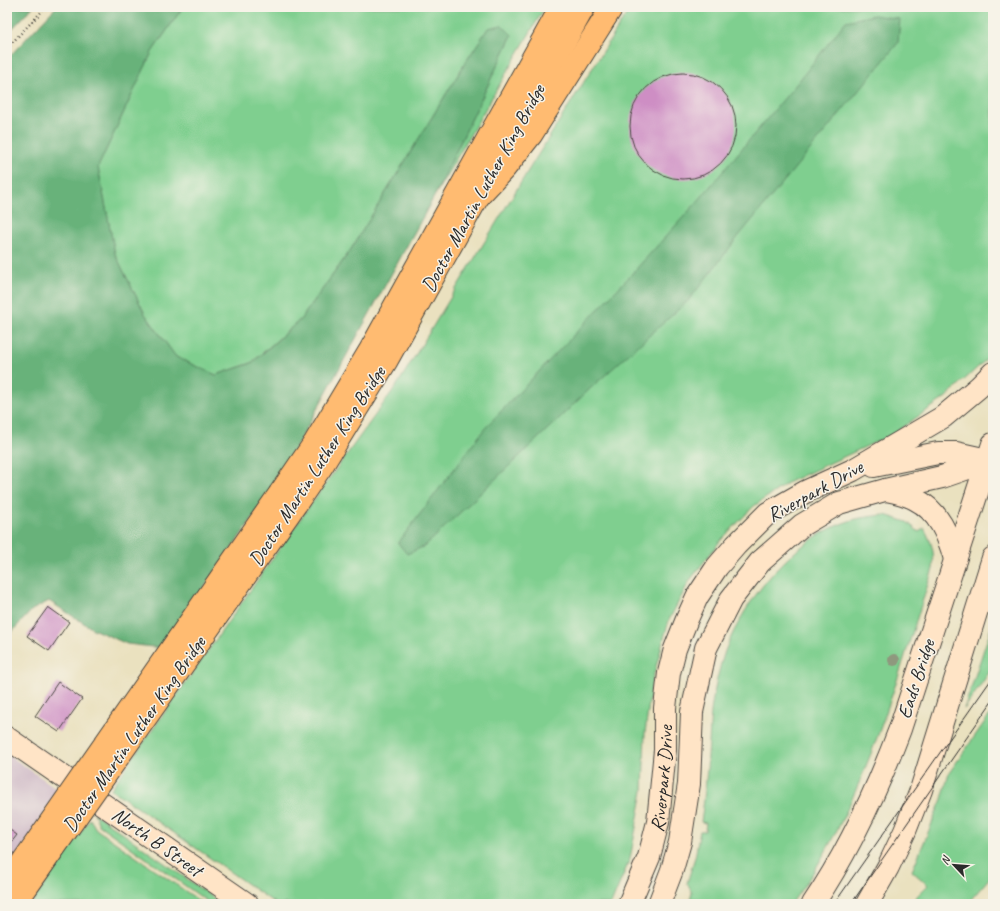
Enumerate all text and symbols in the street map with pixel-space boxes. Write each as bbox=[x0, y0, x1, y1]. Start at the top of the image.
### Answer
street label: Doctor Martin Luther King Bridge bbox=[416, 79, 551, 296]
street label: Doctor Martin Luther King Bridge bbox=[243, 360, 392, 571]
street label: Riverpark Drive bbox=[763, 454, 869, 528]
street label: Doctor Martin Luther King Bridge bbox=[57, 630, 212, 837]
street label: Eads Bridge bbox=[891, 635, 941, 722]
street label: Riverpark Drive bbox=[644, 724, 678, 834]
street label: North B Street bbox=[107, 802, 210, 884]
north arrow bbox=[934, 845, 974, 885]
text: N bbox=[937, 853, 954, 867]

